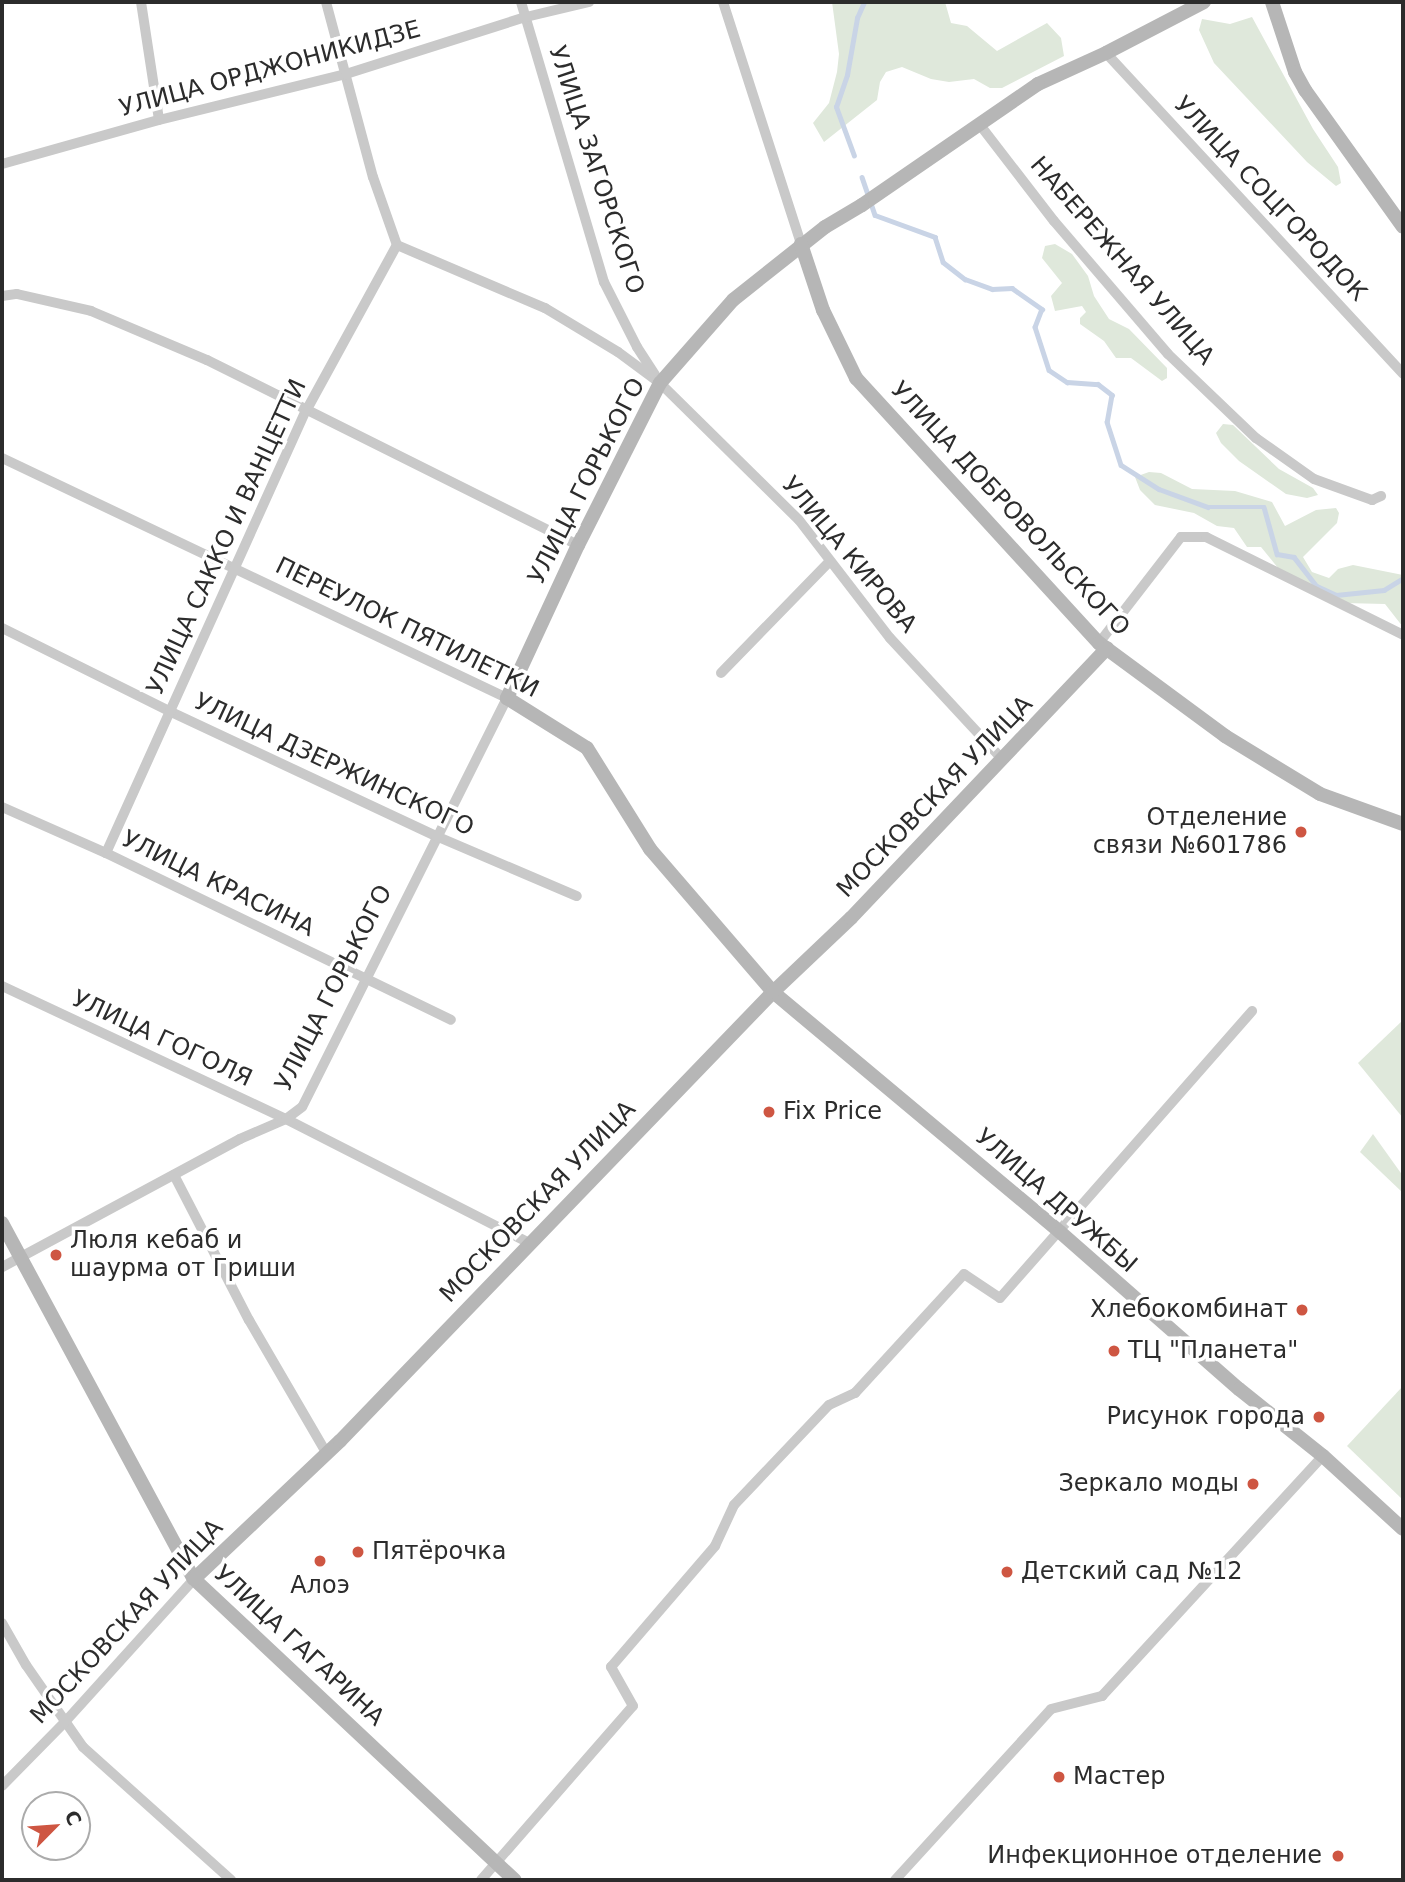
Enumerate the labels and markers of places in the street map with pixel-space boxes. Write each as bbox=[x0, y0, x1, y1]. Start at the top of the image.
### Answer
place label: Отделение связи №601786 bbox=[1093, 804, 1287, 860]
marker: Отделение связи №601786 bbox=[1293, 824, 1309, 840]
place label: Fix Price bbox=[783, 1098, 882, 1126]
marker: Fix Price bbox=[761, 1104, 777, 1120]
place label: Люля кебаб и шаурма от Гриши bbox=[70, 1227, 296, 1283]
marker: Люля кебаб и шаурма от Гриши bbox=[48, 1247, 64, 1263]
place label: Хлебокомбинат bbox=[1090, 1296, 1288, 1324]
marker: Хлебокомбинат bbox=[1294, 1302, 1310, 1318]
place label: ТЦ "Планета" bbox=[1128, 1337, 1298, 1365]
marker: ТЦ "Планета" bbox=[1106, 1343, 1122, 1359]
place label: Рисунок города bbox=[1107, 1403, 1305, 1431]
marker: Рисунок города bbox=[1311, 1409, 1327, 1425]
place label: Зеркало моды bbox=[1058, 1470, 1239, 1498]
marker: Зеркало моды bbox=[1245, 1476, 1261, 1492]
place label: Пятёрочка bbox=[372, 1538, 507, 1566]
marker: Пятёрочка bbox=[350, 1544, 366, 1560]
marker: Алоэ bbox=[312, 1553, 328, 1569]
place label: Детский сад №12 bbox=[1021, 1558, 1243, 1586]
marker: Детский сад №12 bbox=[999, 1564, 1015, 1580]
place label: Алоэ bbox=[290, 1572, 350, 1600]
place label: Мастер bbox=[1073, 1763, 1166, 1791]
marker: Мастер bbox=[1051, 1769, 1067, 1785]
place label: Инфекционное отделение bbox=[987, 1842, 1322, 1870]
marker: Инфекционное отделение bbox=[1328, 1846, 1348, 1866]

